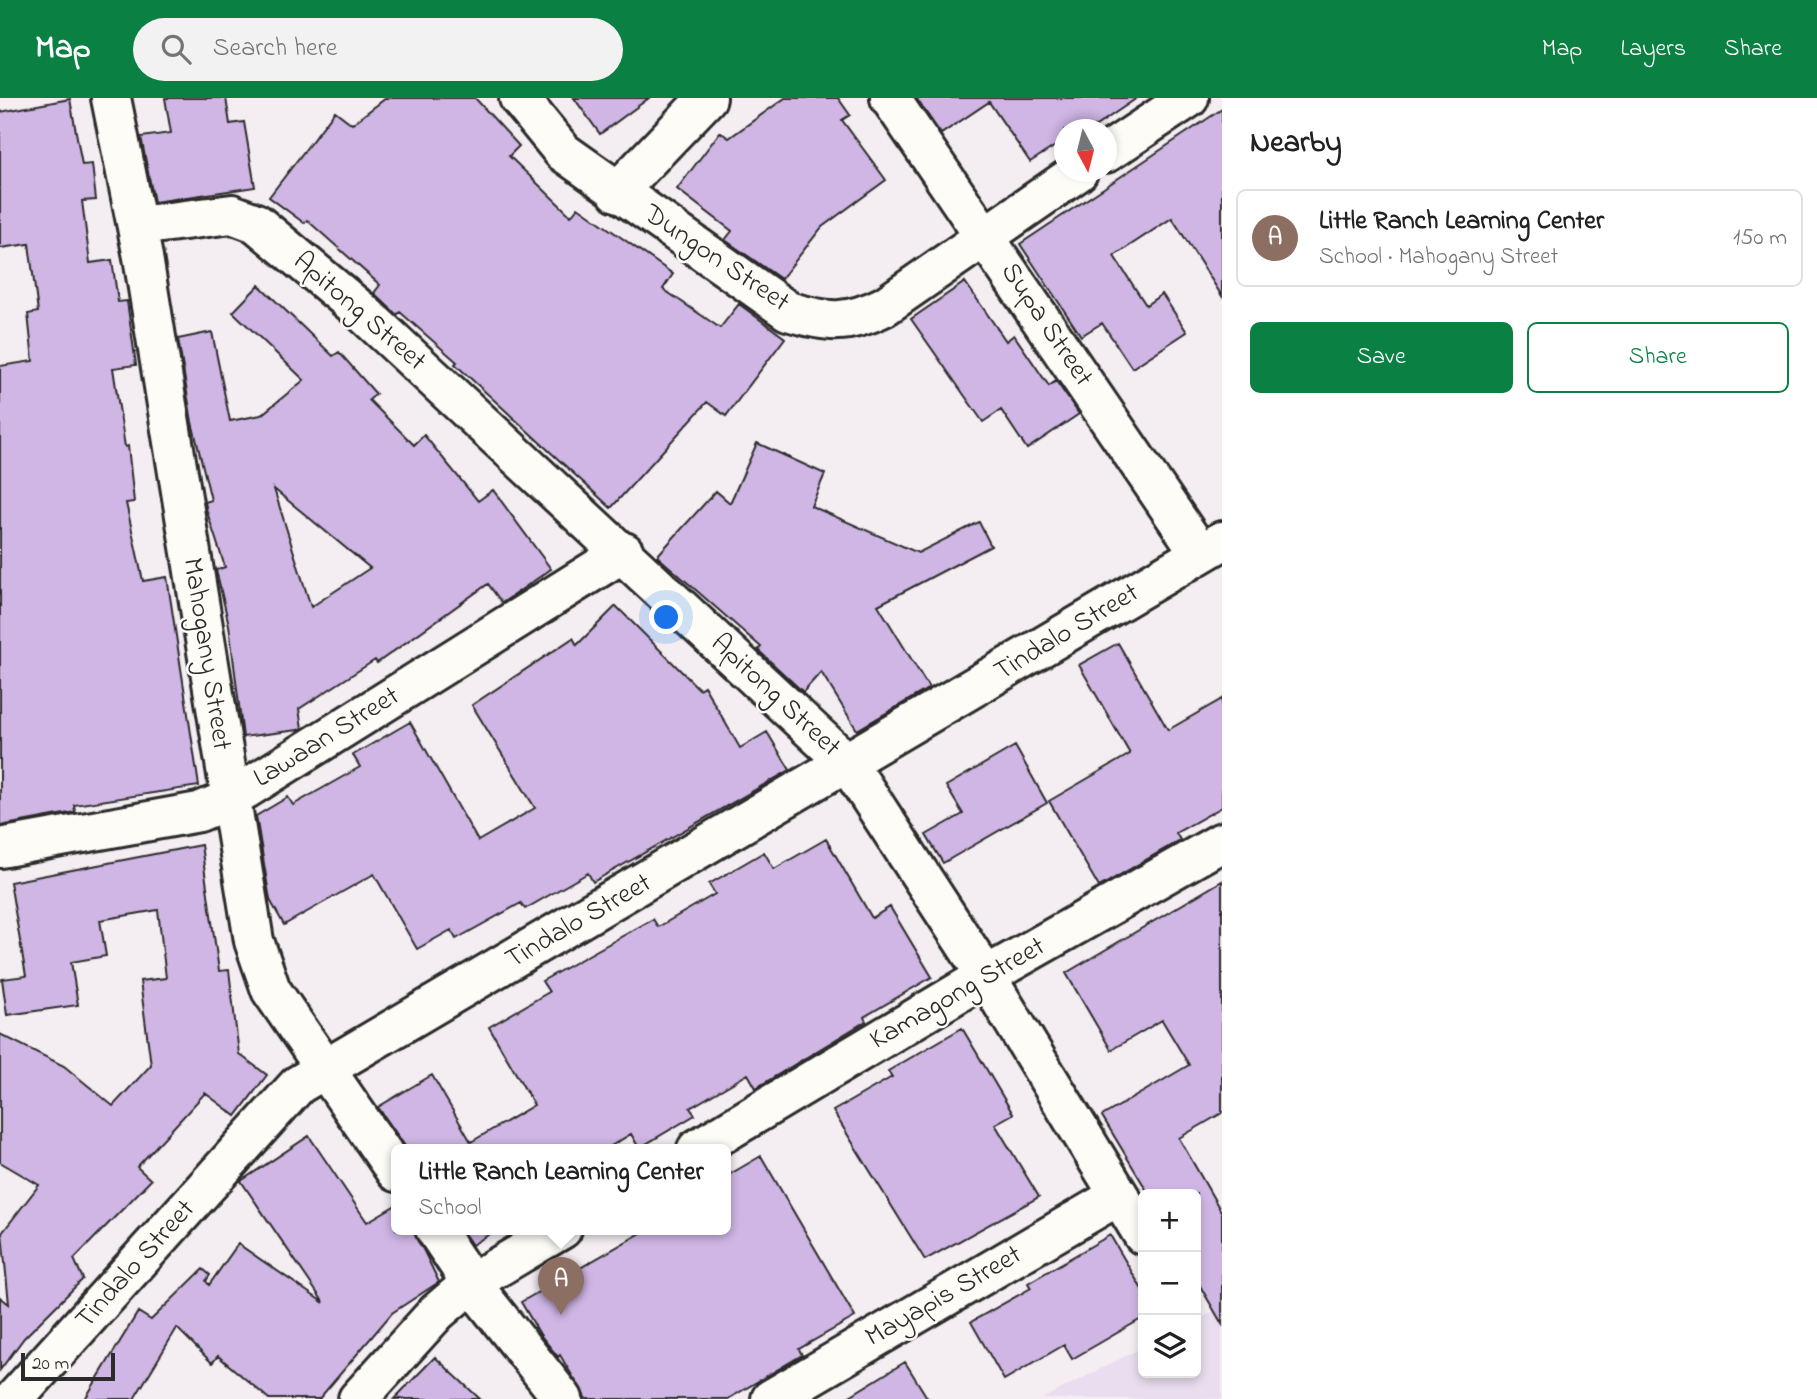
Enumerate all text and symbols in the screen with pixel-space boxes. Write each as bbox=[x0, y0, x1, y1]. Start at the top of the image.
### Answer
search box bbox=[133, 18, 623, 81]
text: Map bbox=[35, 25, 91, 73]
icon: search bbox=[157, 30, 195, 68]
text: Search here bbox=[213, 30, 337, 68]
text: Map bbox=[1542, 32, 1582, 67]
text: Layers bbox=[1620, 32, 1686, 67]
text: Share bbox=[1724, 32, 1782, 67]
north arrow bbox=[1054, 119, 1117, 182]
text: Nearby bbox=[1250, 122, 1342, 166]
street label: Dungon Street bbox=[634, 194, 797, 323]
text: Little Ranch Learning Center bbox=[1319, 203, 1604, 241]
text: A bbox=[1268, 222, 1282, 255]
text: 150 m bbox=[1733, 222, 1787, 255]
text: School · Mahogany Street bbox=[1319, 241, 1558, 274]
street label: Apitong Street bbox=[283, 242, 435, 382]
street label: Supa Street bbox=[989, 255, 1103, 395]
button: Save bbox=[1250, 322, 1513, 393]
button: Share bbox=[1527, 322, 1789, 393]
street label: Mahogany Street bbox=[171, 555, 241, 753]
street label: Tindalo Street bbox=[987, 574, 1147, 692]
your location bbox=[649, 600, 683, 634]
street label: Apitong Street bbox=[701, 625, 849, 767]
street label: Lawaan Street bbox=[246, 677, 408, 799]
street label: Tindalo Street bbox=[498, 864, 660, 980]
street label: Kamagong Street bbox=[863, 927, 1053, 1061]
popup bbox=[391, 1144, 731, 1235]
text: Little Ranch Learning Center bbox=[419, 1154, 704, 1192]
map controls bbox=[1138, 1189, 1201, 1378]
button: + bbox=[1138, 1189, 1201, 1252]
street label: Tindalo Street bbox=[66, 1191, 206, 1339]
text: School bbox=[419, 1192, 482, 1225]
street label: Mayapis Street bbox=[858, 1236, 1030, 1358]
button: − bbox=[1138, 1252, 1201, 1315]
pin: A bbox=[538, 1257, 584, 1315]
button: layers bbox=[1138, 1315, 1201, 1378]
scale bar bbox=[21, 1350, 116, 1382]
text: 20 m bbox=[32, 1351, 69, 1378]

